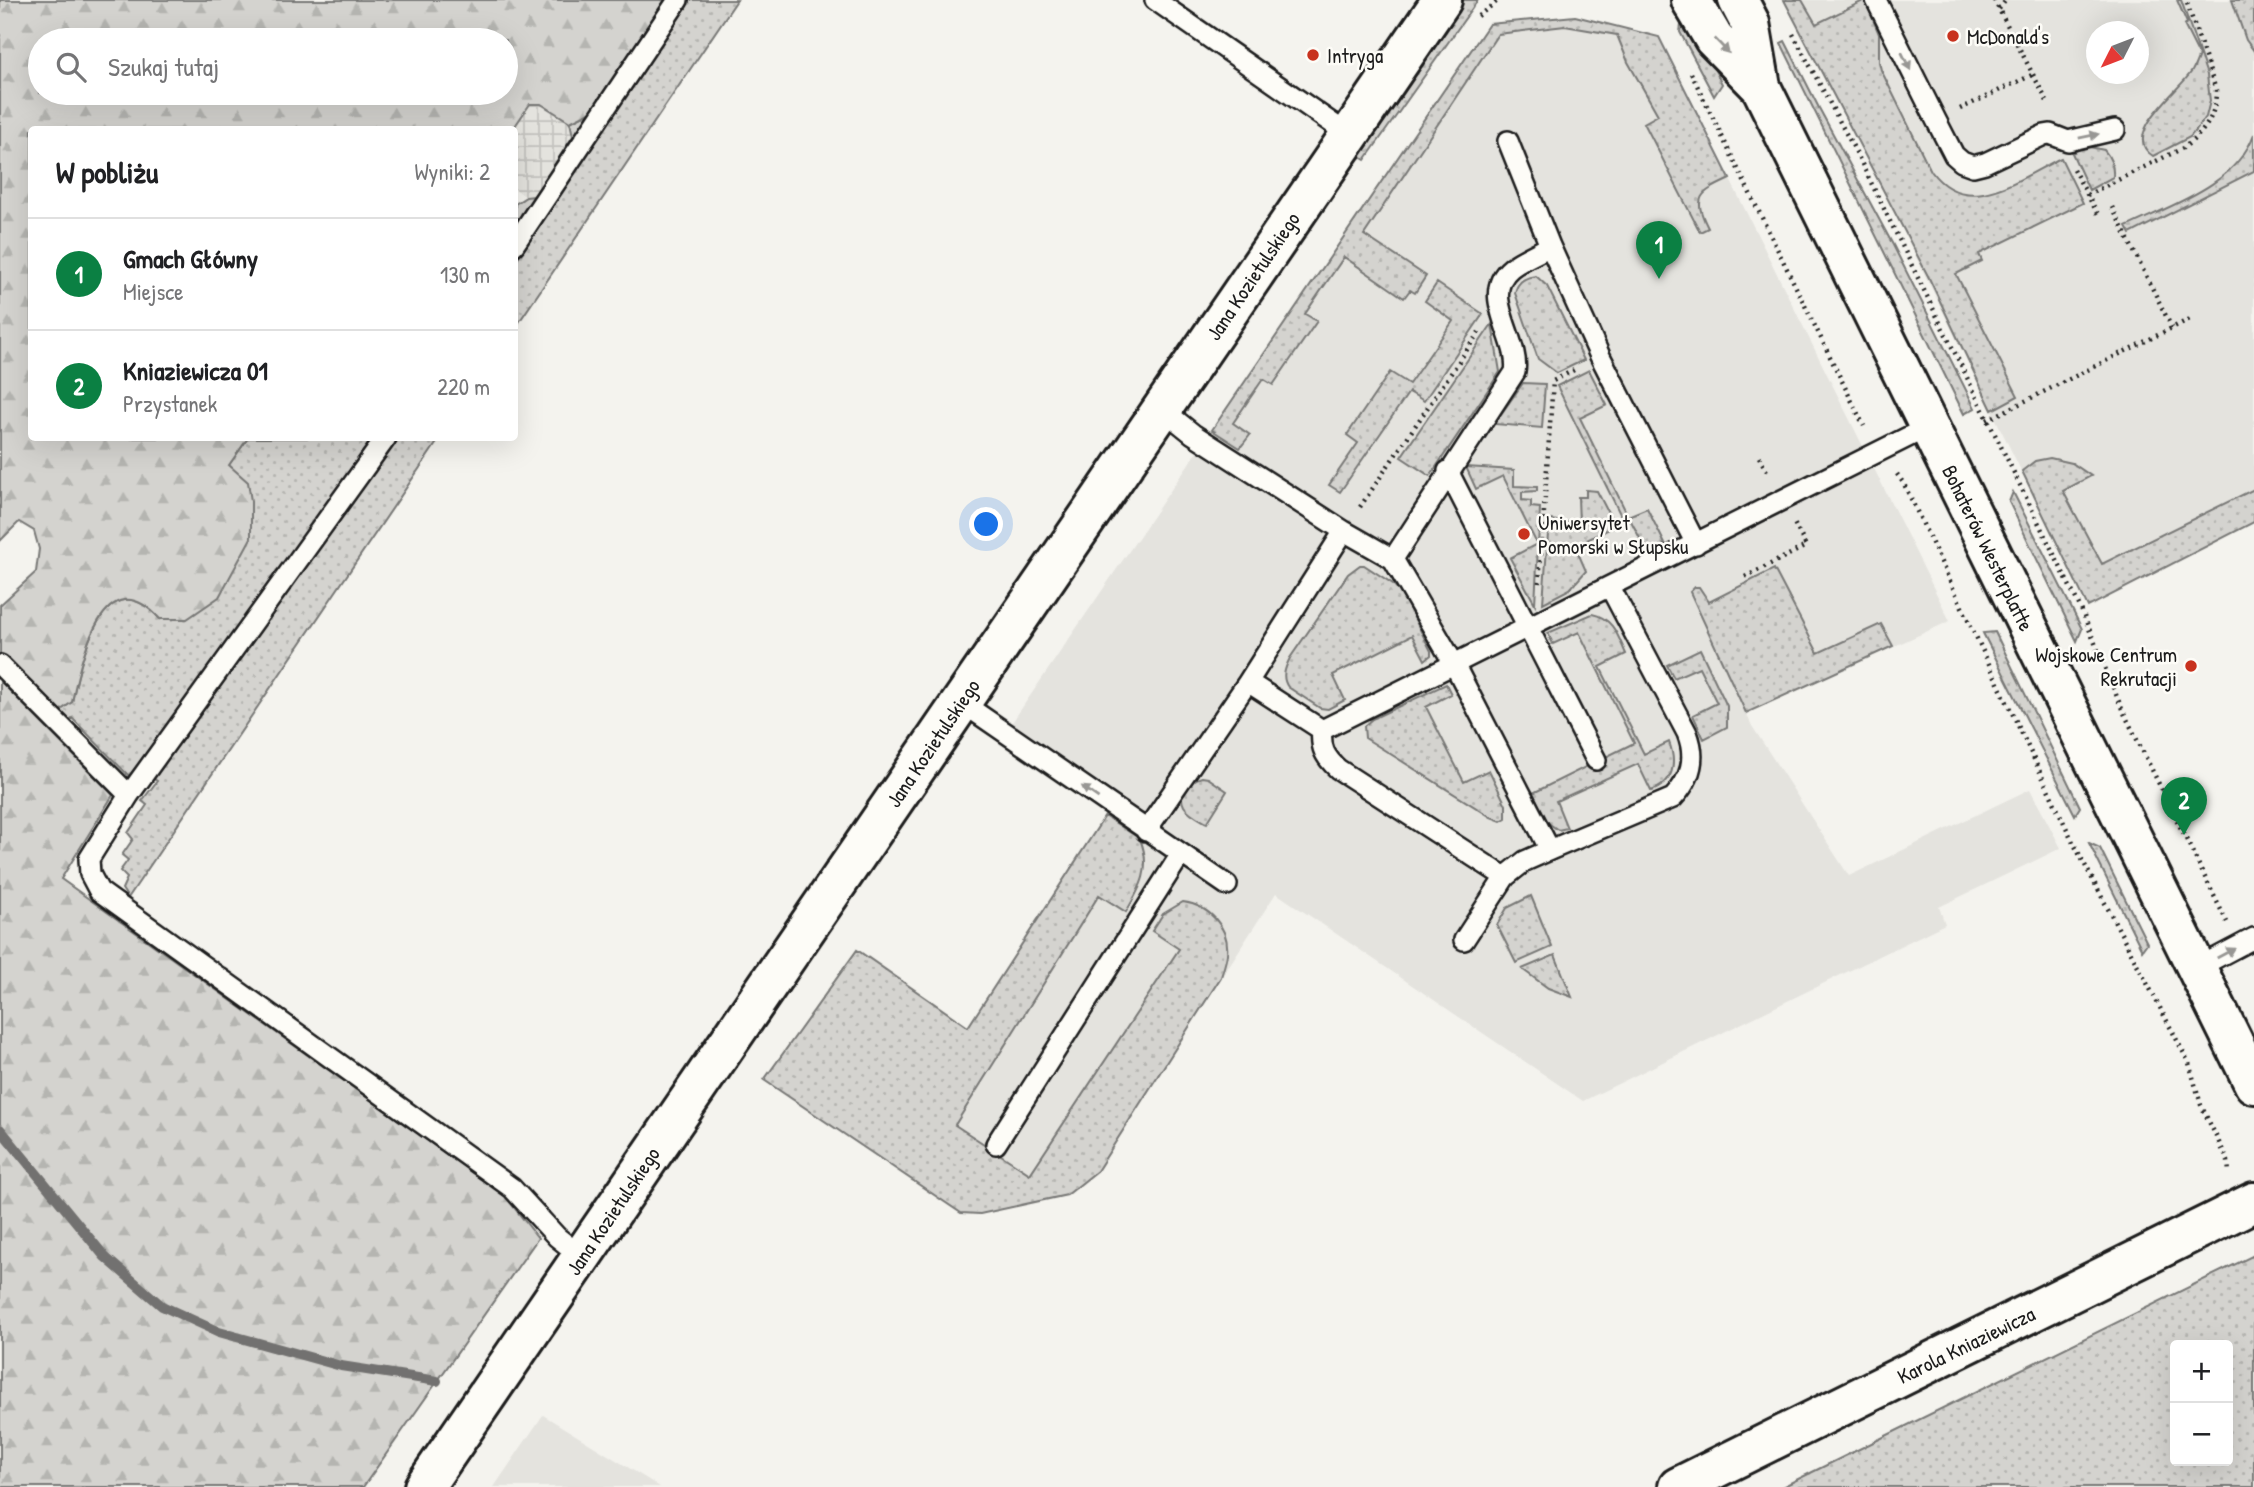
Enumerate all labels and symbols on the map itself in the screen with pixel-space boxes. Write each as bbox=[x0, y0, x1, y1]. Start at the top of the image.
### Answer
north arrow bbox=[2086, 21, 2149, 84]
place label: McDonald's bbox=[1967, 22, 2049, 51]
marker: McDonald's bbox=[1945, 28, 1961, 44]
one-way arrow bbox=[1713, 38, 1730, 55]
place label: Intryga bbox=[1327, 41, 1383, 70]
marker: Intryga bbox=[1305, 47, 1321, 63]
one-way arrow bbox=[1901, 51, 1912, 71]
one-way arrow bbox=[2078, 130, 2100, 141]
street label: Jana Kozietulskiego bbox=[1199, 206, 1307, 346]
pin: 1 bbox=[1636, 221, 1682, 279]
street label: Bohaterów Westerplatte bbox=[1935, 460, 2041, 636]
your location bbox=[969, 507, 1003, 541]
place label: Uniwersytet Pomorski w Słupsku bbox=[1538, 508, 1689, 561]
marker: Uniwersytet Pomorski w Słupsku bbox=[1516, 526, 1532, 542]
place label: Wojskowe Centrum Rekrutacji bbox=[2035, 640, 2177, 693]
marker: Wojskowe Centrum Rekrutacji bbox=[2183, 658, 2199, 674]
street label: Jana Kozietulskiego bbox=[879, 673, 987, 813]
pin: 2 bbox=[2161, 777, 2207, 835]
one-way arrow bbox=[1081, 785, 1099, 799]
one-way arrow bbox=[2216, 948, 2236, 960]
street label: Jana Kozietulskiego bbox=[559, 1141, 667, 1281]
street label: Karola Kniaziewicza bbox=[1892, 1299, 2040, 1391]

